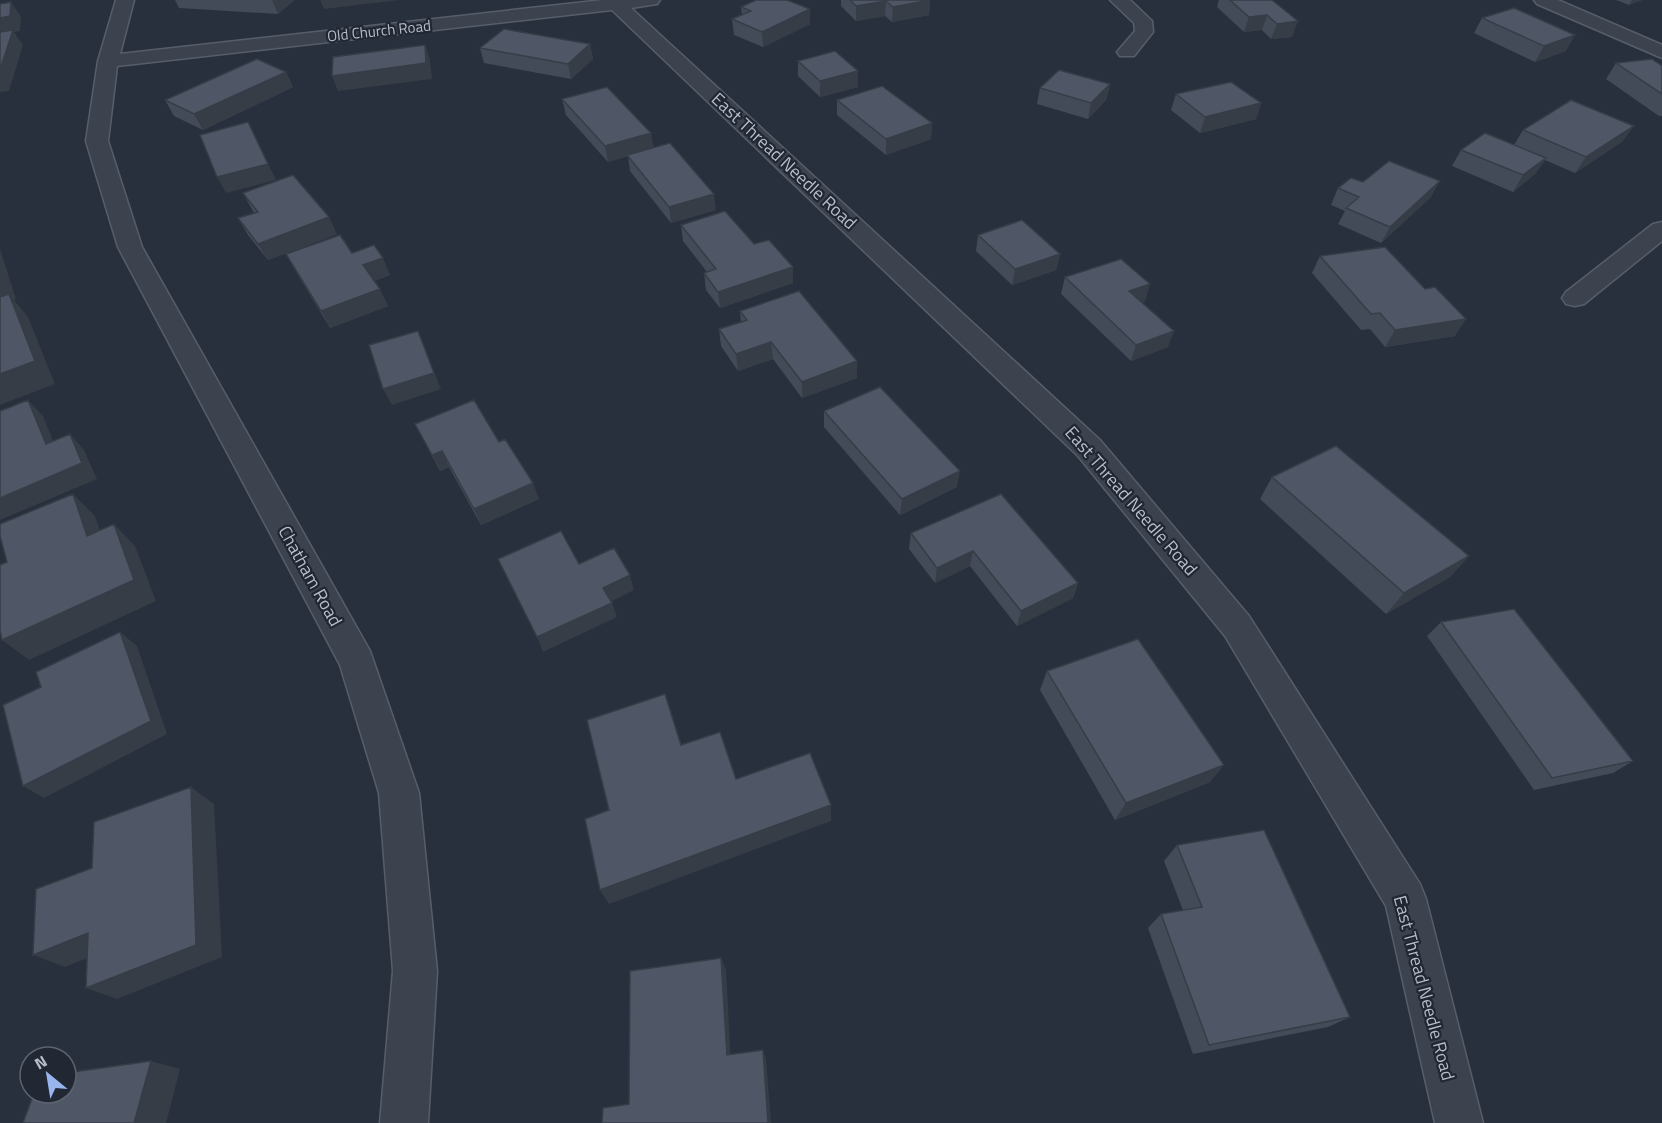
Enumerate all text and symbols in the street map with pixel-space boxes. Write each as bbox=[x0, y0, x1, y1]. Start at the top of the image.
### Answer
street label: Old Church Road bbox=[326, 14, 432, 47]
street label: East Thread Needle Road bbox=[706, 86, 863, 235]
street label: East Thread Needle Road bbox=[1059, 420, 1204, 581]
street label: Chatham Road bbox=[272, 520, 349, 631]
street label: East Thread Needle Road bbox=[1387, 892, 1462, 1083]
north arrow bbox=[18, 1045, 78, 1105]
text: N bbox=[30, 1049, 51, 1075]

